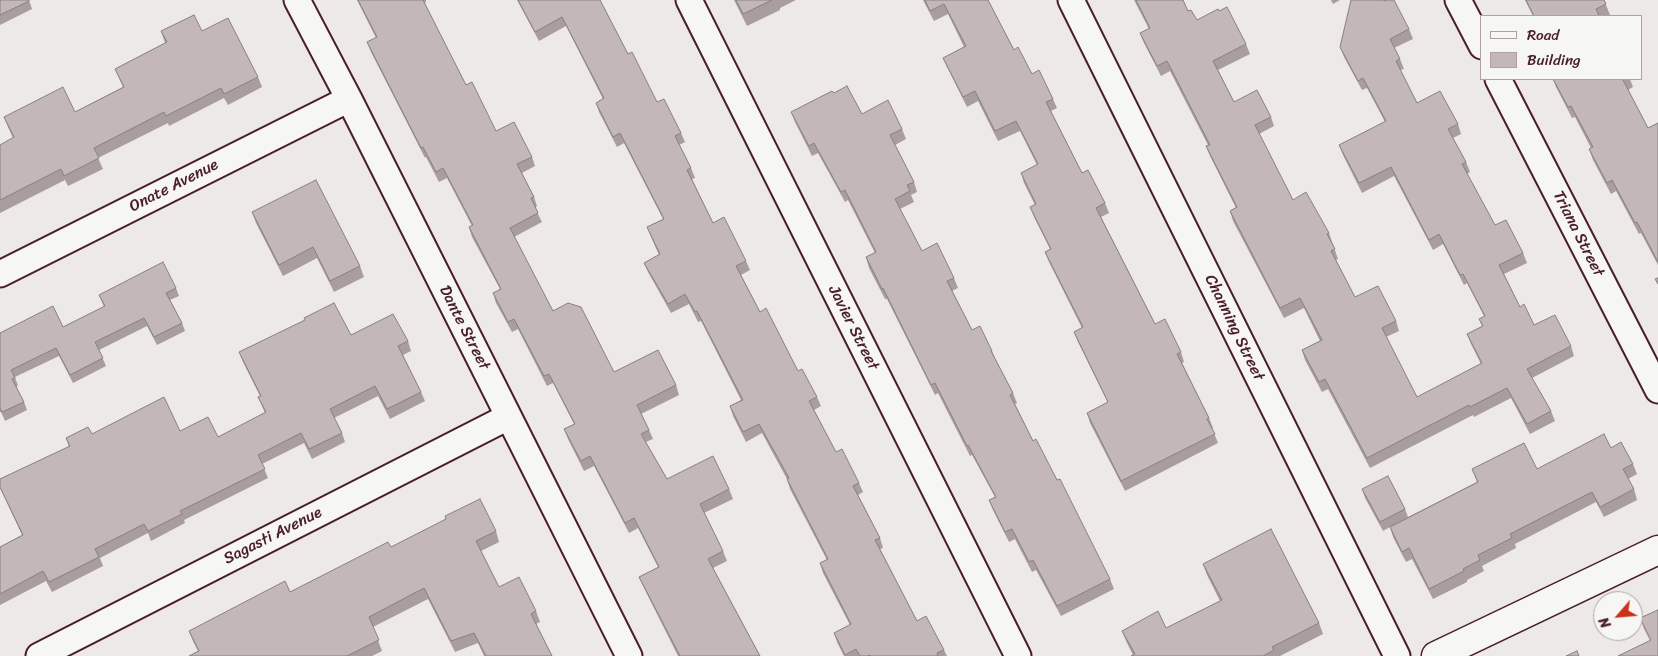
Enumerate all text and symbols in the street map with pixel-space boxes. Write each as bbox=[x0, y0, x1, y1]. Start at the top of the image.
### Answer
legend bbox=[1480, 15, 1643, 80]
text: Road bbox=[1527, 22, 1559, 48]
text: Building bbox=[1527, 47, 1581, 73]
street label: Onate Avenue bbox=[126, 155, 222, 217]
street label: Triana Street bbox=[1548, 188, 1608, 280]
street label: Channing Street bbox=[1200, 272, 1268, 384]
street label: Dante Street bbox=[435, 283, 493, 373]
street label: Javier Street bbox=[823, 283, 883, 373]
street label: Sagasti Avenue bbox=[221, 503, 325, 569]
north arrow bbox=[1593, 591, 1643, 641]
text: N bbox=[1592, 613, 1618, 633]

